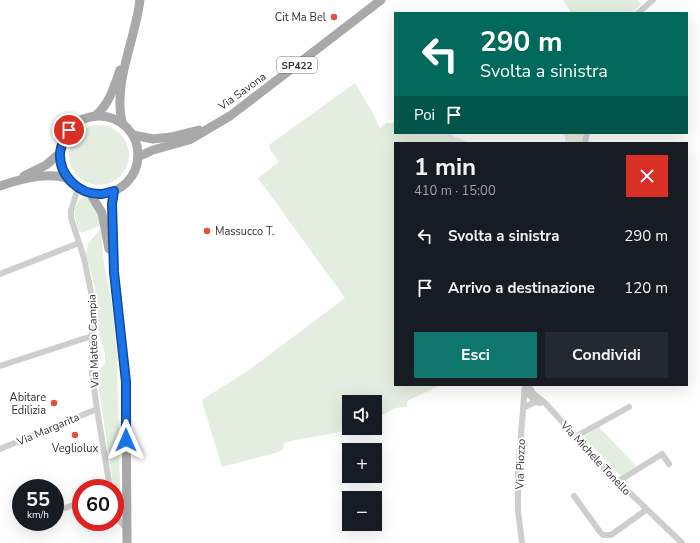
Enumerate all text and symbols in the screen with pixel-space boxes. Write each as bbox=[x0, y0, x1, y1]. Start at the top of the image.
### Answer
place label: Cit Ma Bel bbox=[275, 10, 327, 25]
marker: Cit Ma Bel bbox=[329, 12, 339, 22]
text: 290 m bbox=[480, 23, 563, 61]
icon: left bbox=[414, 28, 466, 80]
road number: SP422 bbox=[277, 57, 317, 73]
text: Svolta a sinistra bbox=[480, 59, 608, 83]
street label: Via Savona bbox=[215, 69, 269, 114]
icon: arrive bbox=[443, 104, 465, 126]
text: Poi bbox=[414, 105, 435, 125]
pin bbox=[52, 113, 86, 147]
icon: arrive bbox=[58, 119, 80, 141]
text: 1 min bbox=[414, 151, 476, 183]
button: close bbox=[626, 155, 668, 197]
text: 410 m · 15:00 bbox=[414, 182, 496, 200]
place label: Massucco T. bbox=[215, 224, 274, 239]
icon: left bbox=[414, 225, 436, 247]
marker: Massucco T. bbox=[202, 226, 212, 236]
text: Svolta a sinistra bbox=[448, 226, 559, 246]
text: 290 m bbox=[624, 226, 668, 246]
icon: arrive bbox=[414, 277, 436, 299]
text: Arrivo a destinazione bbox=[448, 278, 595, 298]
text: 120 m bbox=[624, 278, 668, 298]
street label: Via Matteo Campia bbox=[84, 294, 103, 389]
button: Esci bbox=[414, 332, 537, 378]
button: Condividi bbox=[545, 332, 668, 378]
place label: Abitare Edilizia bbox=[10, 390, 46, 418]
map controls bbox=[342, 395, 382, 531]
button: sound bbox=[342, 395, 382, 435]
marker: Abitare Edilizia bbox=[49, 398, 59, 408]
street label: Via Margarita bbox=[14, 410, 82, 450]
street label: Via Michele Tonello bbox=[557, 417, 634, 499]
position arrow bbox=[105, 419, 147, 461]
marker: Vegliolux bbox=[70, 430, 80, 440]
street label: Via Piozzo bbox=[512, 438, 529, 491]
place label: Vegliolux bbox=[51, 441, 98, 456]
button: + bbox=[342, 443, 382, 483]
speed limit sign: 60 bbox=[72, 479, 124, 531]
text: 55 bbox=[26, 486, 50, 513]
button: − bbox=[342, 491, 382, 531]
text: km/h bbox=[27, 508, 49, 522]

